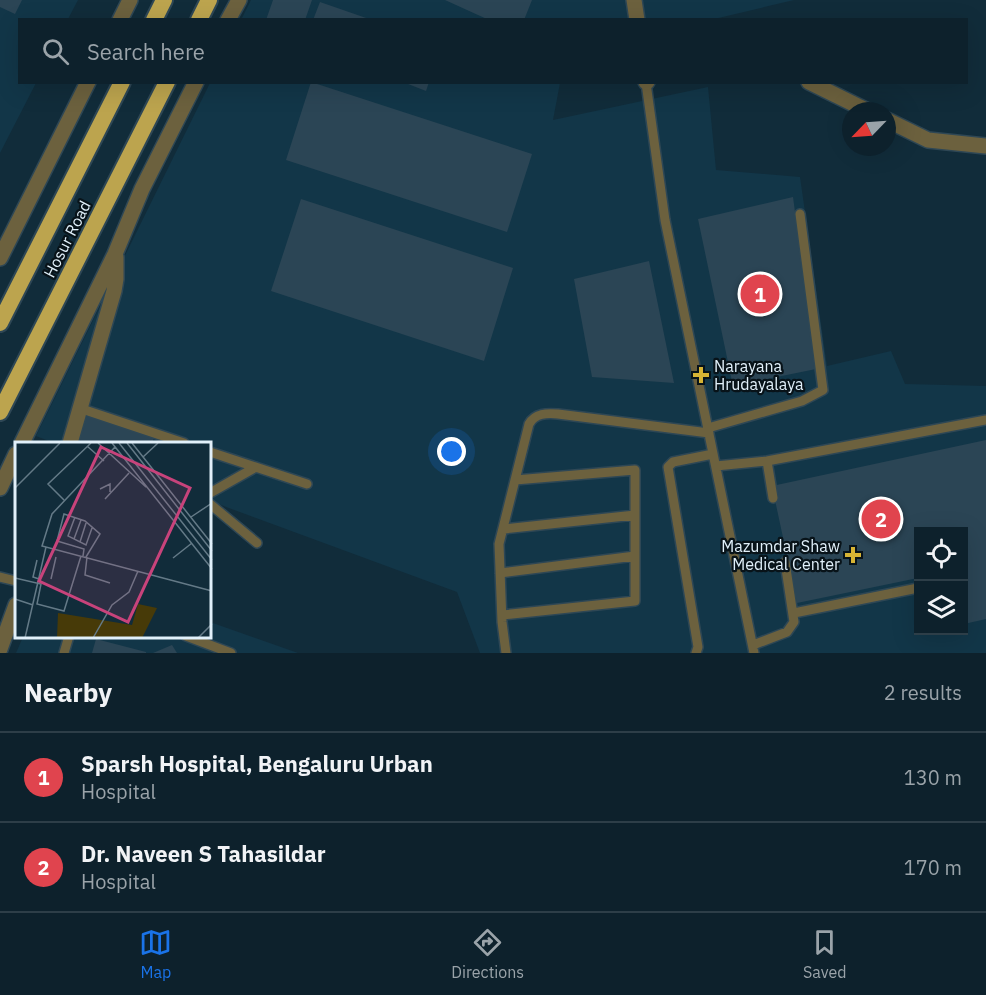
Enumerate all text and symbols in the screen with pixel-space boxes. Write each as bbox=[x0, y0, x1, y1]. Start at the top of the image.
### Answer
search box bbox=[18, 18, 968, 84]
icon: search bbox=[39, 35, 72, 68]
text: Search here bbox=[87, 37, 205, 66]
north arrow bbox=[842, 102, 896, 156]
street label: Hosur Road bbox=[39, 197, 95, 281]
pin: 1 bbox=[740, 272, 780, 316]
place label: Narayana Hrudayalaya bbox=[714, 356, 804, 394]
marker: Narayana Hrudayalaya bbox=[692, 366, 710, 384]
your location bbox=[437, 437, 466, 466]
inset map bbox=[15, 442, 212, 638]
pin: 2 bbox=[862, 496, 900, 542]
map controls bbox=[914, 527, 968, 635]
button: locate bbox=[914, 527, 968, 581]
place label: Mazumdar Shaw Medical Center bbox=[721, 536, 840, 574]
marker: Mazumdar Shaw Medical Center bbox=[844, 546, 862, 564]
button: layers bbox=[914, 581, 968, 635]
text: Nearby bbox=[24, 675, 112, 709]
text: 2 results bbox=[884, 679, 962, 706]
text: Sparsh Hospital, Bengaluru Urban bbox=[81, 749, 433, 778]
text: 1 bbox=[38, 764, 50, 791]
text: 130 m bbox=[904, 764, 962, 791]
text: Hospital bbox=[81, 778, 156, 805]
text: Dr. Naveen S Tahasildar bbox=[81, 839, 326, 868]
text: 2 bbox=[38, 854, 50, 881]
text: 170 m bbox=[904, 854, 962, 881]
text: Hospital bbox=[81, 868, 156, 895]
tab: Map bbox=[139, 926, 172, 982]
tab: Directions bbox=[451, 926, 524, 982]
tab: Saved bbox=[803, 926, 847, 982]

